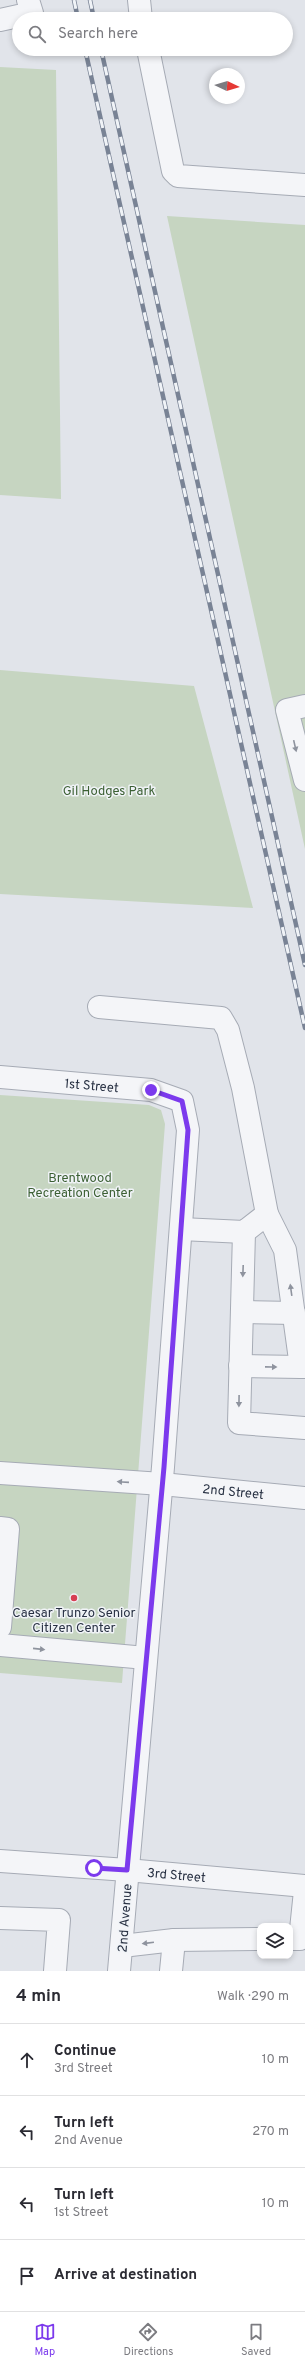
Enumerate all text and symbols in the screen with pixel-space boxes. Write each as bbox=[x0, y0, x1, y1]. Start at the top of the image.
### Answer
search box bbox=[12, 12, 293, 56]
icon: search bbox=[26, 23, 48, 45]
text: Search here bbox=[58, 25, 138, 44]
north arrow bbox=[209, 68, 245, 104]
one-way arrow bbox=[293, 739, 299, 752]
park label: Gil Hodges Park bbox=[63, 784, 155, 800]
street label: 1st Street bbox=[64, 1077, 119, 1097]
route end bbox=[142, 1081, 160, 1099]
park label: Brentwood Recreation Center bbox=[27, 1171, 133, 1202]
one-way arrow bbox=[240, 1265, 246, 1278]
one-way arrow bbox=[288, 1284, 294, 1296]
one-way arrow bbox=[265, 1364, 278, 1370]
one-way arrow bbox=[236, 1395, 242, 1408]
one-way arrow bbox=[117, 1478, 129, 1485]
street label: 2nd Street bbox=[202, 1482, 265, 1504]
marker: Caesar Trunzo Senior Citizen Center bbox=[69, 1593, 79, 1603]
place label: Caesar Trunzo Senior Citizen Center bbox=[12, 1606, 136, 1637]
one-way arrow bbox=[33, 1646, 45, 1653]
route start bbox=[85, 1859, 103, 1877]
street label: 3rd Street bbox=[146, 1866, 206, 1887]
street label: 2nd Avenue bbox=[116, 1883, 136, 1953]
map controls bbox=[257, 1923, 293, 1959]
button: layers bbox=[257, 1923, 293, 1959]
one-way arrow bbox=[142, 1939, 154, 1946]
text: 4 min bbox=[16, 1986, 61, 2008]
text: Walk · 290 m bbox=[217, 1989, 289, 2005]
text: Continue bbox=[54, 2042, 116, 2061]
icon: ahead bbox=[16, 2049, 38, 2071]
text: 10 m bbox=[262, 2052, 289, 2068]
text: 3rd Street bbox=[54, 2061, 113, 2077]
text: Turn left bbox=[54, 2114, 114, 2133]
icon: left bbox=[16, 2121, 38, 2143]
text: 270 m bbox=[252, 2124, 289, 2140]
text: 2nd Avenue bbox=[54, 2133, 123, 2149]
text: Turn left bbox=[54, 2186, 114, 2205]
icon: left bbox=[16, 2193, 38, 2215]
text: 10 m bbox=[262, 2196, 289, 2212]
text: 1st Street bbox=[54, 2205, 108, 2221]
icon: arrive bbox=[16, 2265, 38, 2287]
text: Arrive at destination bbox=[54, 2266, 197, 2285]
tab: Map bbox=[34, 2321, 56, 2359]
tab: Directions bbox=[123, 2321, 173, 2359]
tab: Saved bbox=[241, 2321, 271, 2359]

